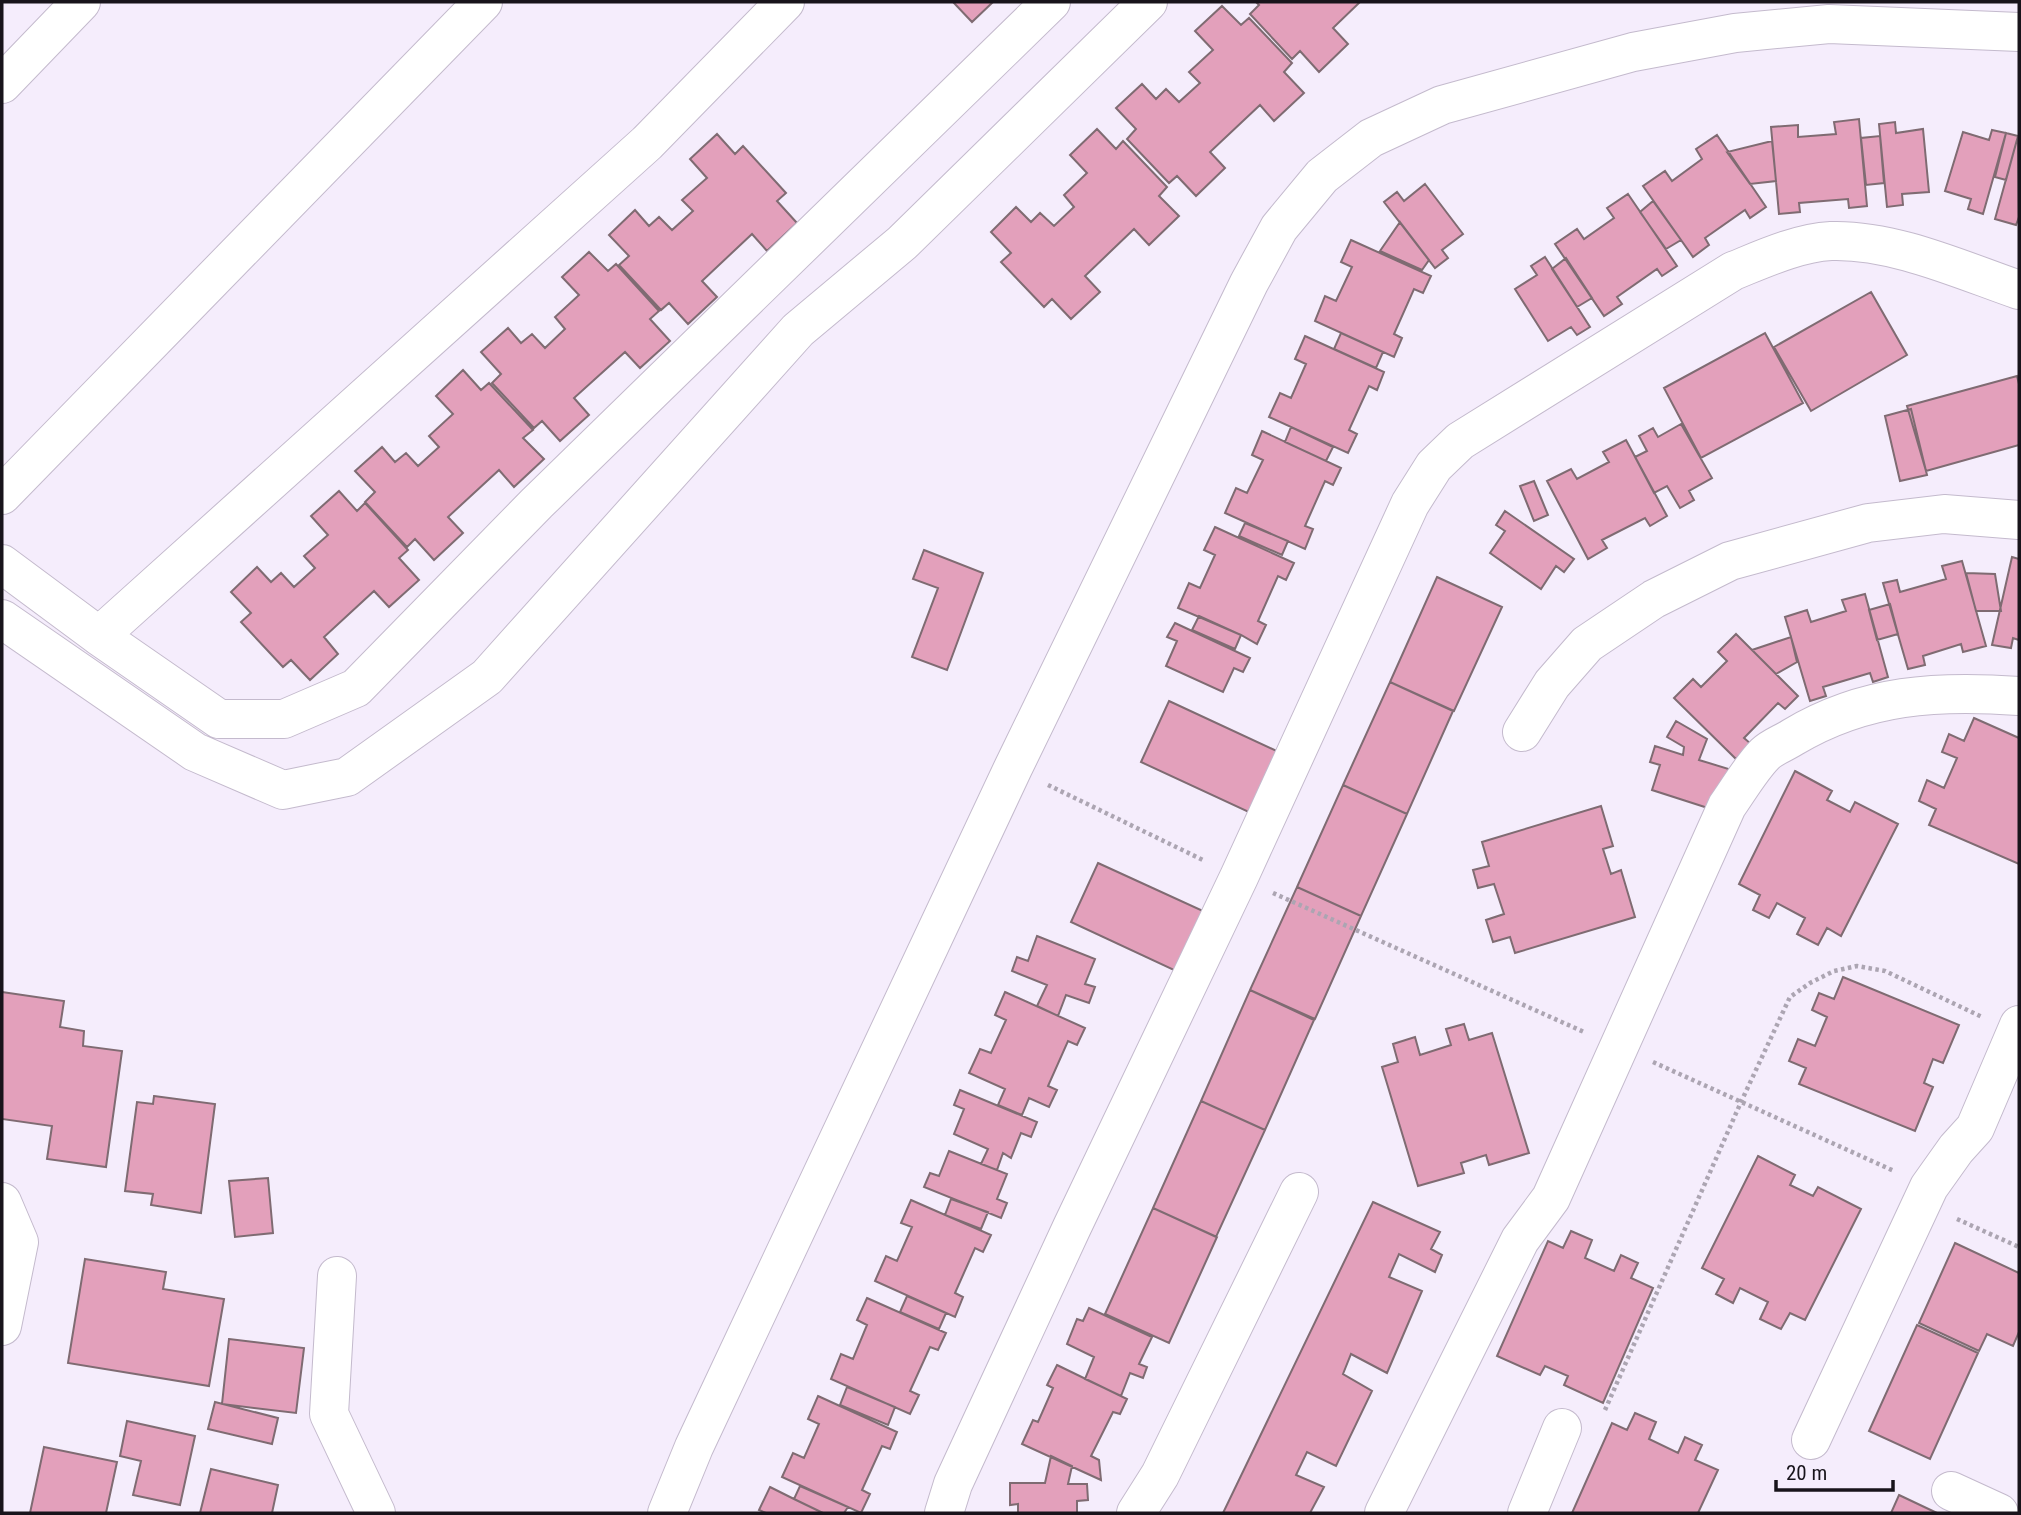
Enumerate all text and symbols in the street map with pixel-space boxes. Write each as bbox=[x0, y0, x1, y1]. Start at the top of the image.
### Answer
scale bar bbox=[1776, 1448, 1893, 1492]
text: 20 m bbox=[1786, 1461, 1827, 1485]

